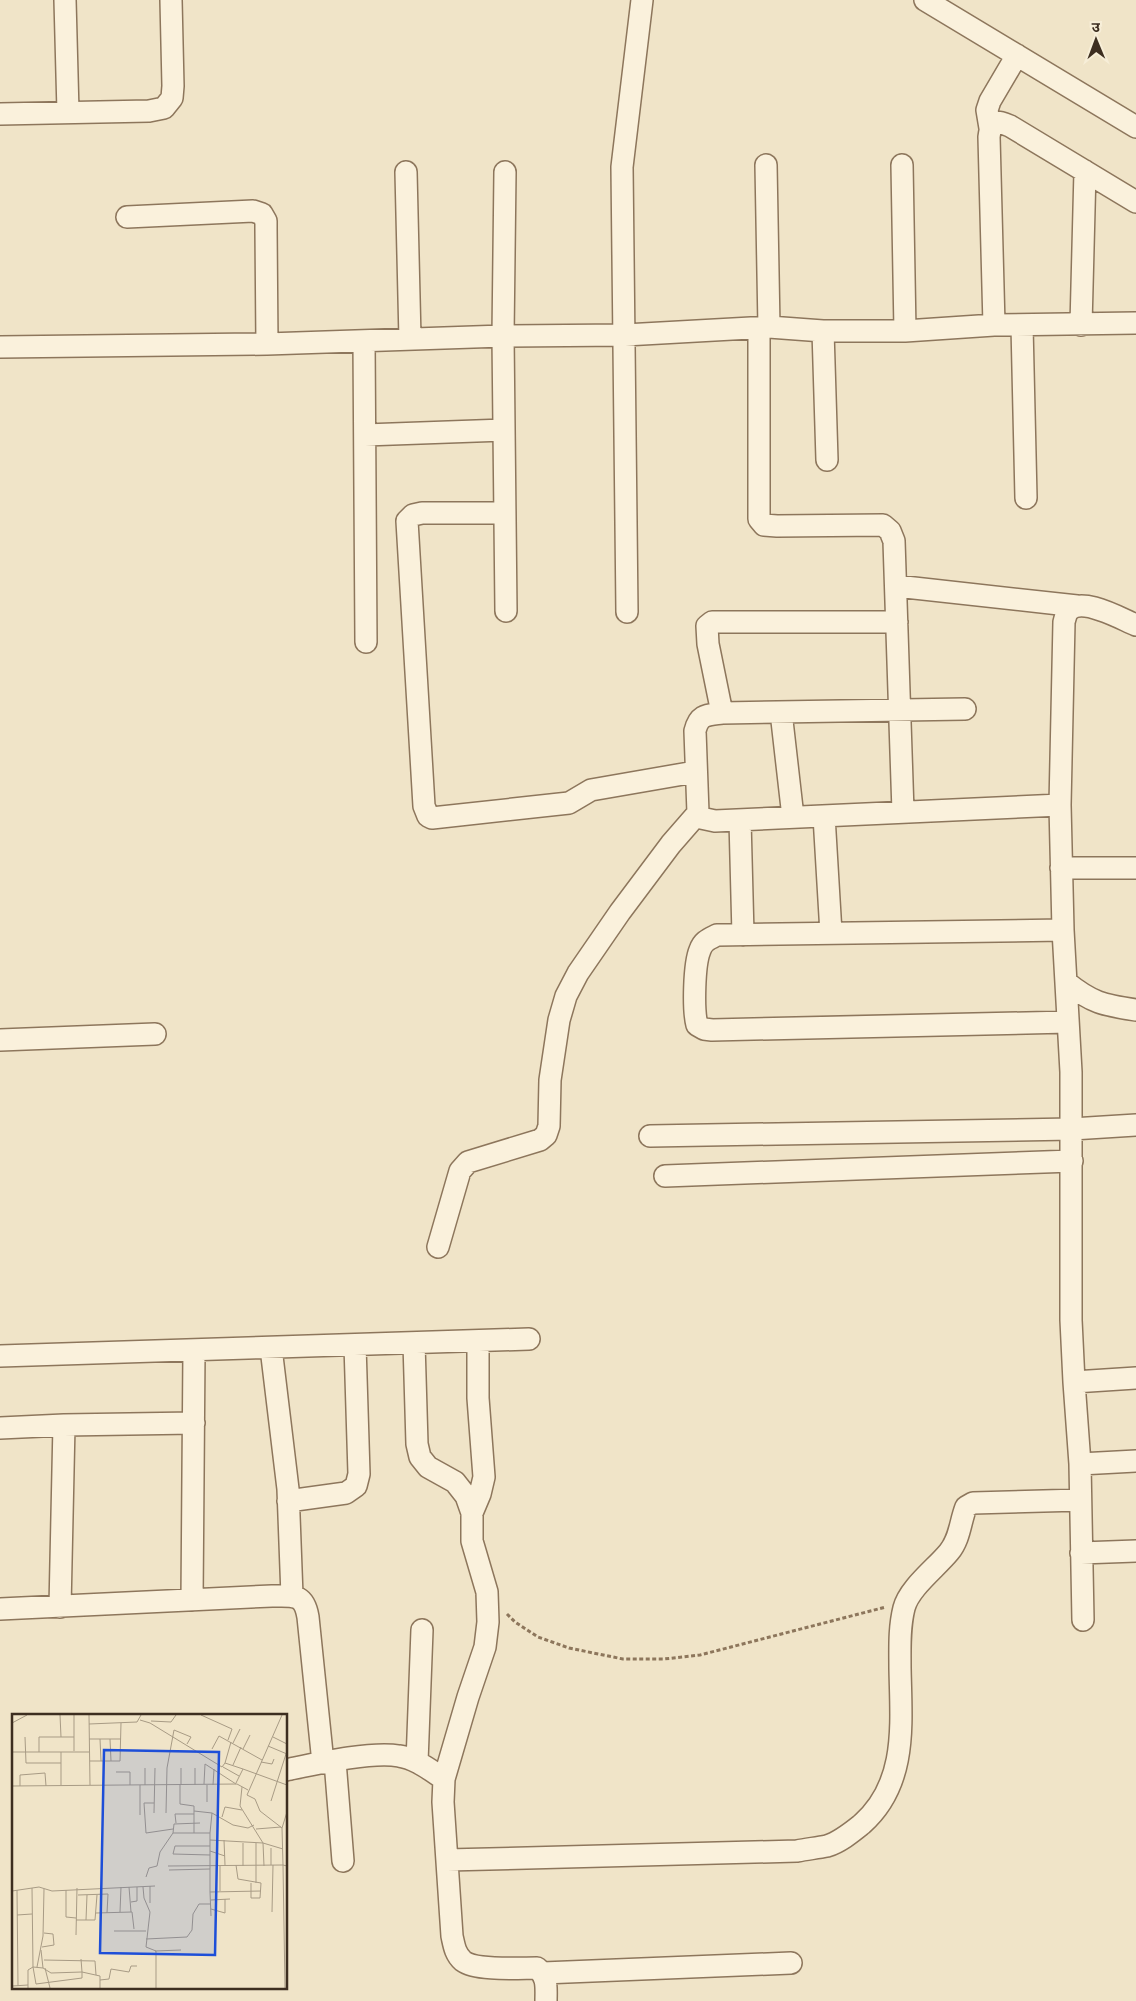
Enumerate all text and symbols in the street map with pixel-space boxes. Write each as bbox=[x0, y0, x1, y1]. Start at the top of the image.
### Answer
north arrow bbox=[1071, 15, 1121, 65]
text: उ bbox=[1092, 18, 1101, 36]
inset map bbox=[12, 1714, 288, 1988]

